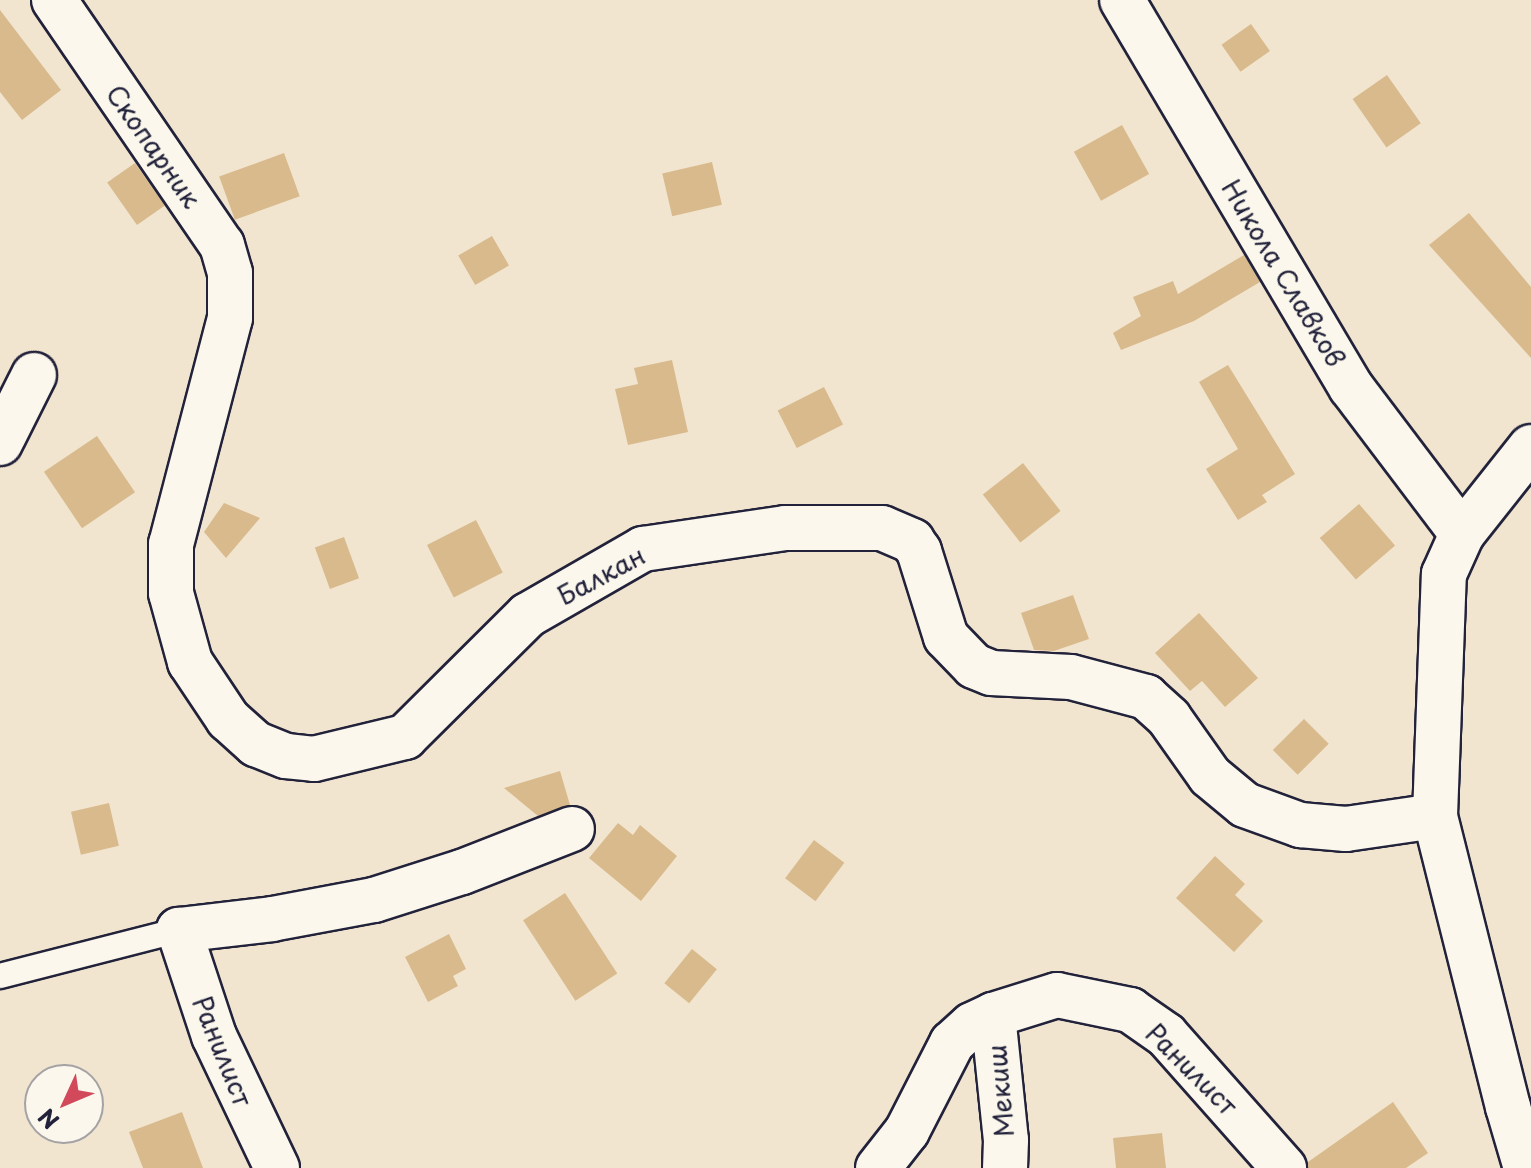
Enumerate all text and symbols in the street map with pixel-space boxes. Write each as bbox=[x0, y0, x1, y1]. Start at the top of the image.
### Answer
street label: Скопарник bbox=[100, 79, 208, 213]
street label: Никола Славков bbox=[1216, 173, 1352, 373]
street label: Балкан bbox=[552, 539, 650, 611]
street label: Ранилист bbox=[187, 991, 259, 1111]
street label: Ранилист bbox=[1140, 1017, 1244, 1121]
street label: Мекиш bbox=[980, 1043, 1020, 1139]
north arrow bbox=[24, 1064, 104, 1144]
text: N bbox=[30, 1102, 66, 1137]

